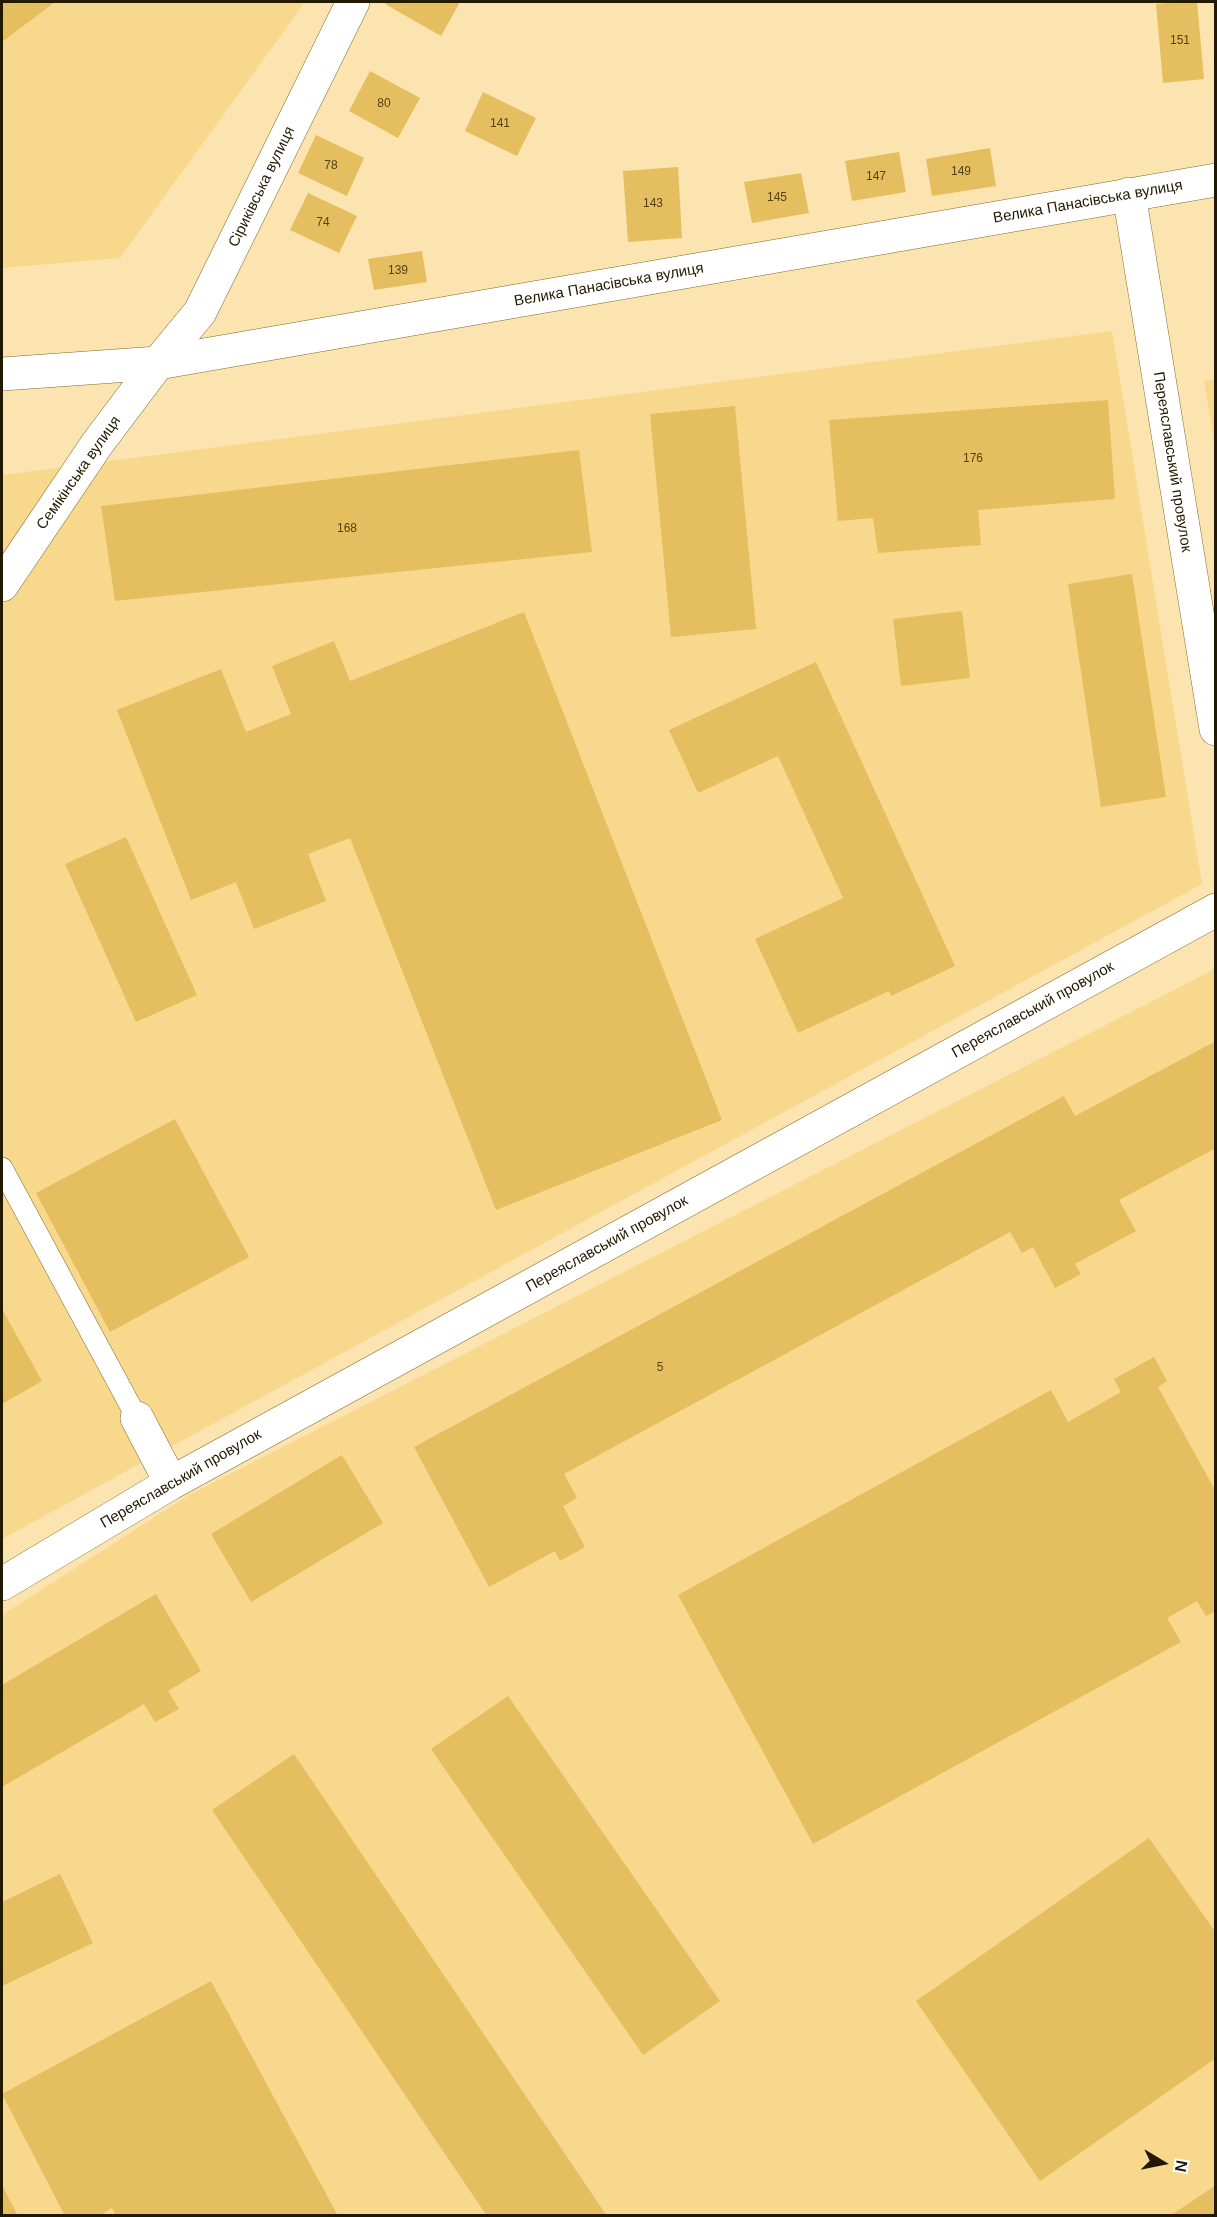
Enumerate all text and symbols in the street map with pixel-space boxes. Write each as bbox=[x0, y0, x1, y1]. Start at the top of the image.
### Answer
house number: 151 bbox=[1170, 34, 1190, 48]
house number: 80 bbox=[377, 97, 391, 111]
house number: 141 bbox=[490, 117, 510, 131]
street label: Сіриківська вулиця bbox=[225, 124, 299, 250]
house number: 78 bbox=[324, 159, 338, 173]
house number: 149 bbox=[951, 165, 971, 179]
house number: 147 bbox=[866, 170, 886, 184]
street label: Велика Панасівська вулиця bbox=[992, 176, 1184, 228]
house number: 145 bbox=[767, 191, 787, 205]
house number: 143 bbox=[643, 197, 663, 211]
house number: 74 bbox=[316, 216, 330, 230]
street label: Велика Панасівська вулиця bbox=[513, 259, 705, 311]
house number: 139 bbox=[388, 264, 408, 278]
street label: Переяславський провулок bbox=[1149, 370, 1195, 554]
street label: Семікінська вулиця bbox=[33, 413, 125, 533]
house number: 176 bbox=[963, 452, 983, 466]
house number: 168 bbox=[337, 522, 357, 536]
street label: Переяславський провулок bbox=[949, 958, 1117, 1062]
street label: Переяславський провулок bbox=[523, 1192, 691, 1296]
house number: 5 bbox=[657, 1361, 663, 1375]
street label: Переяславський провулок bbox=[97, 1426, 265, 1532]
north arrow bbox=[1133, 2133, 1193, 2193]
text: N bbox=[1172, 2159, 1191, 2173]

